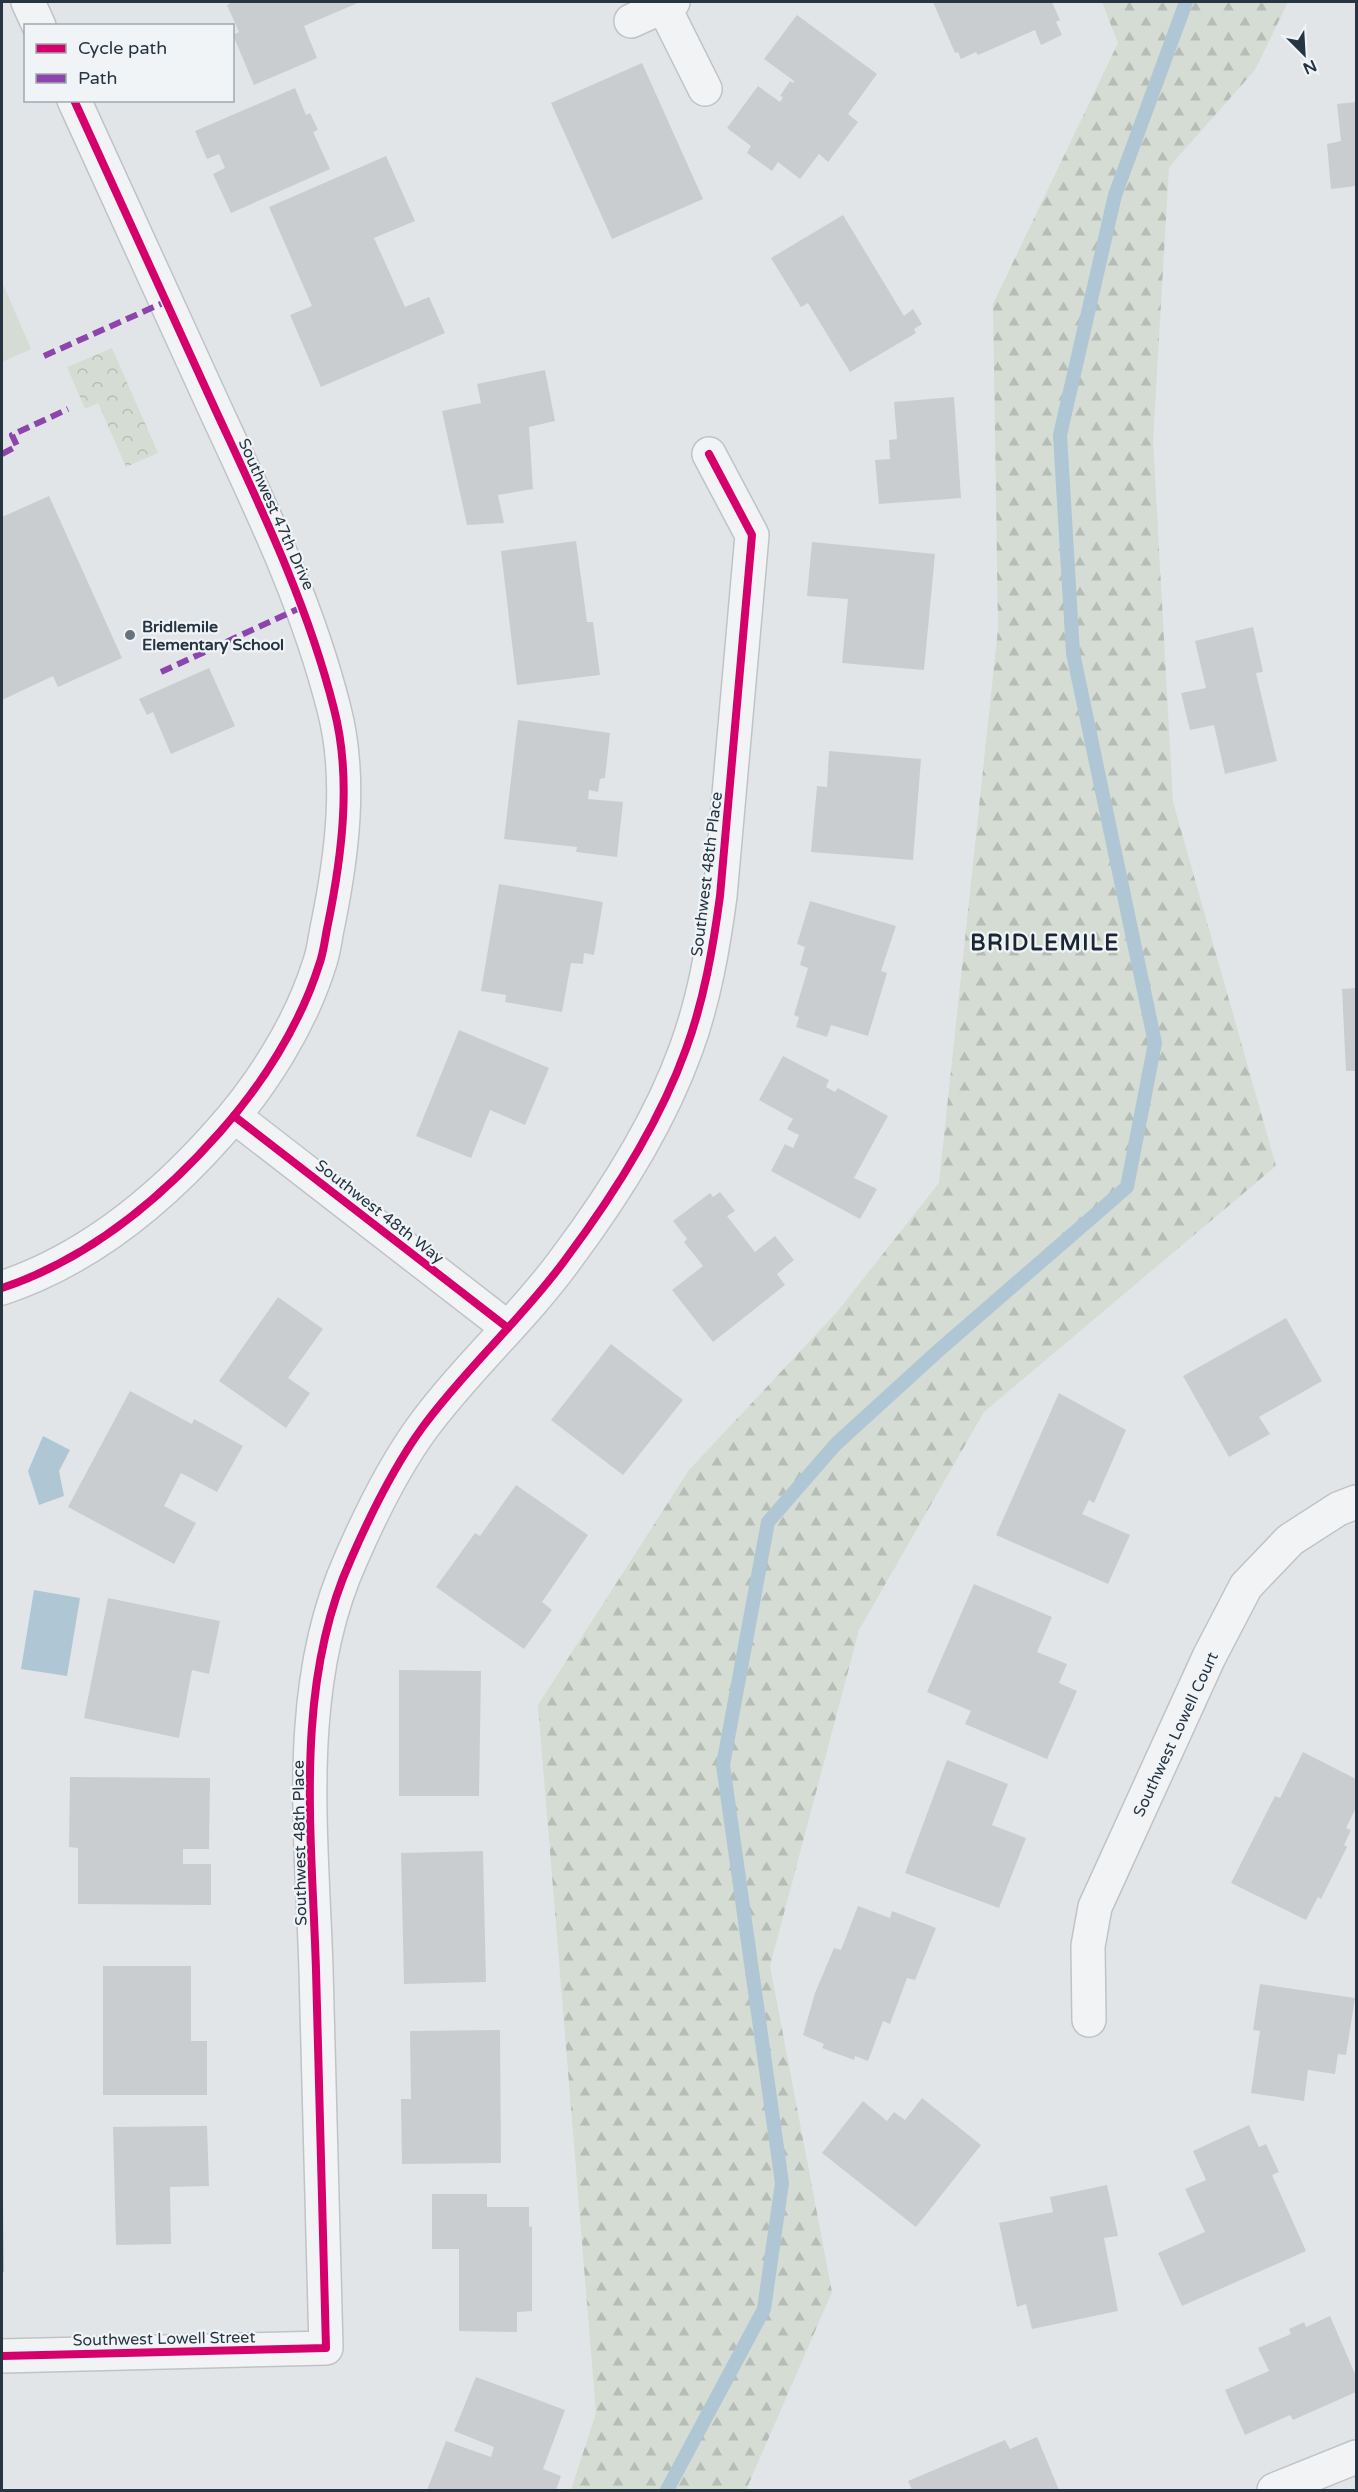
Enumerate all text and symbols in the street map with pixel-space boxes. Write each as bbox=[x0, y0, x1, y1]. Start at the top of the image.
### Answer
legend bbox=[24, 24, 234, 102]
north arrow bbox=[1274, 24, 1334, 84]
text: Cycle path bbox=[78, 37, 167, 59]
text: N bbox=[1300, 55, 1320, 79]
text: Path bbox=[78, 67, 117, 89]
street label: Southwest 47th Drive bbox=[234, 435, 319, 593]
place label: Bridlemile Elementary School bbox=[142, 617, 284, 655]
marker: Bridlemile Elementary School bbox=[123, 628, 137, 642]
street label: Southwest 48th Place bbox=[687, 791, 727, 958]
district label: BRIDLEMILE bbox=[970, 930, 1120, 956]
street label: Southwest 48th Way bbox=[311, 1155, 448, 1268]
street label: Southwest Lowell Court bbox=[1129, 1649, 1223, 1820]
street label: Southwest 48th Place bbox=[289, 1760, 311, 1926]
street label: Southwest Lowell Street bbox=[72, 2327, 256, 2351]

